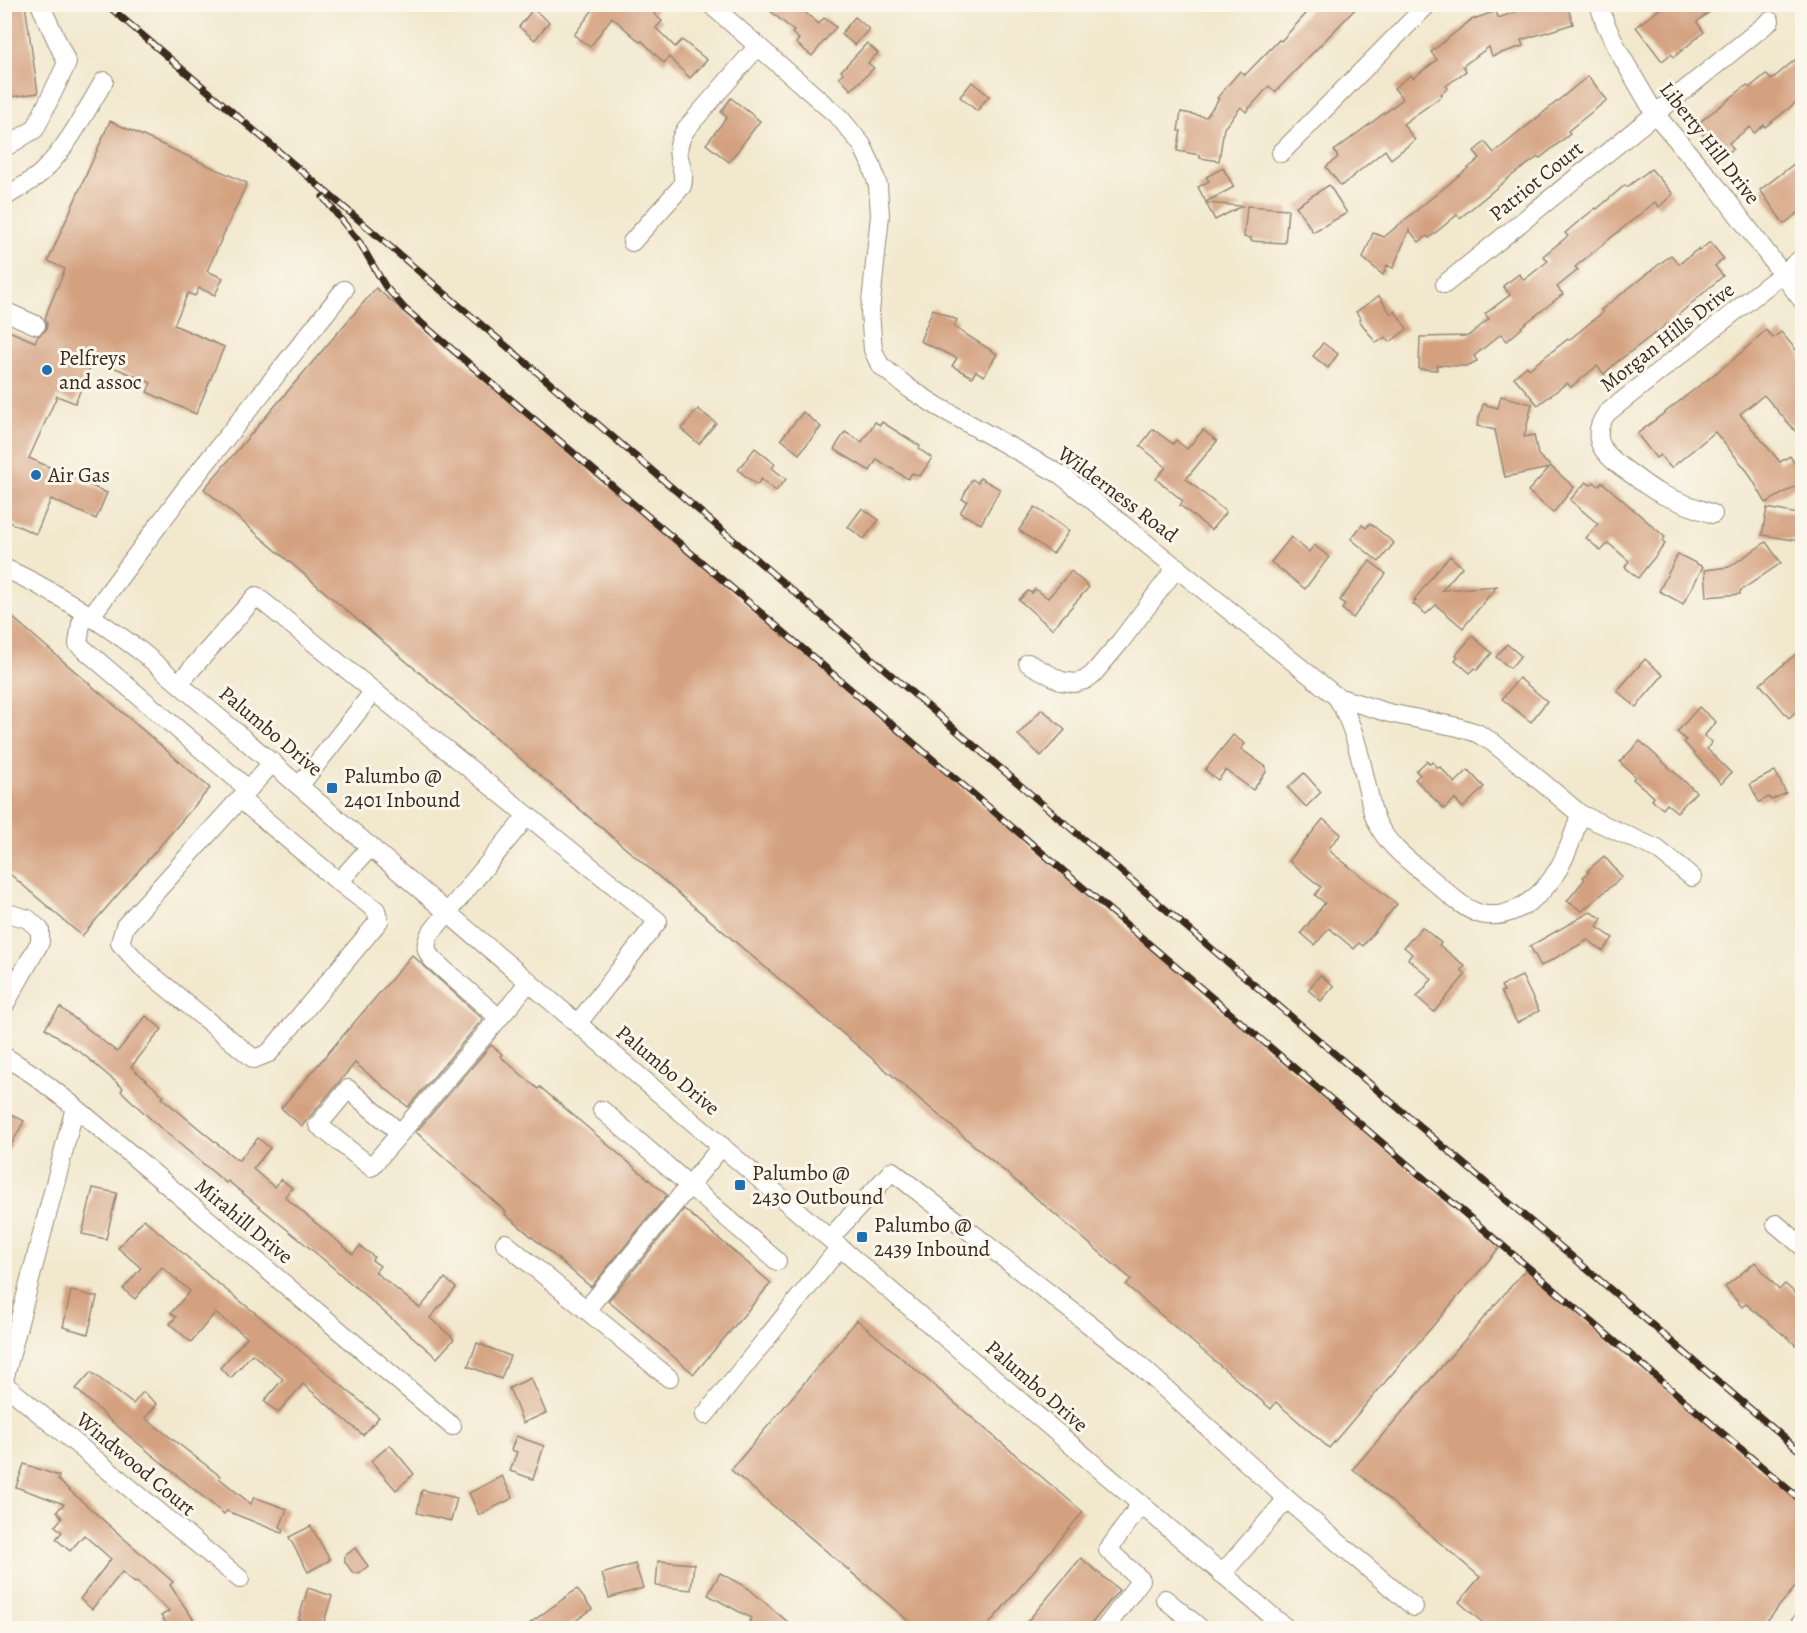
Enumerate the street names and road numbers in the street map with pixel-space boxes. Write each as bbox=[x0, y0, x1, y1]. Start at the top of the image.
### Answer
street label: Liberty Hill Drive bbox=[1653, 76, 1767, 210]
street label: Patriot Court bbox=[1483, 135, 1589, 227]
street label: Morgan Hills Drive bbox=[1594, 276, 1740, 398]
street label: Wilderness Road bbox=[1051, 439, 1185, 549]
street label: Palumbo Drive bbox=[213, 679, 329, 783]
street label: Palumbo Drive bbox=[610, 1018, 726, 1122]
street label: Mirahill Drive bbox=[189, 1172, 299, 1270]
street label: Palumbo Drive bbox=[980, 1334, 1094, 1438]
street label: Windwood Court bbox=[70, 1405, 202, 1522]

